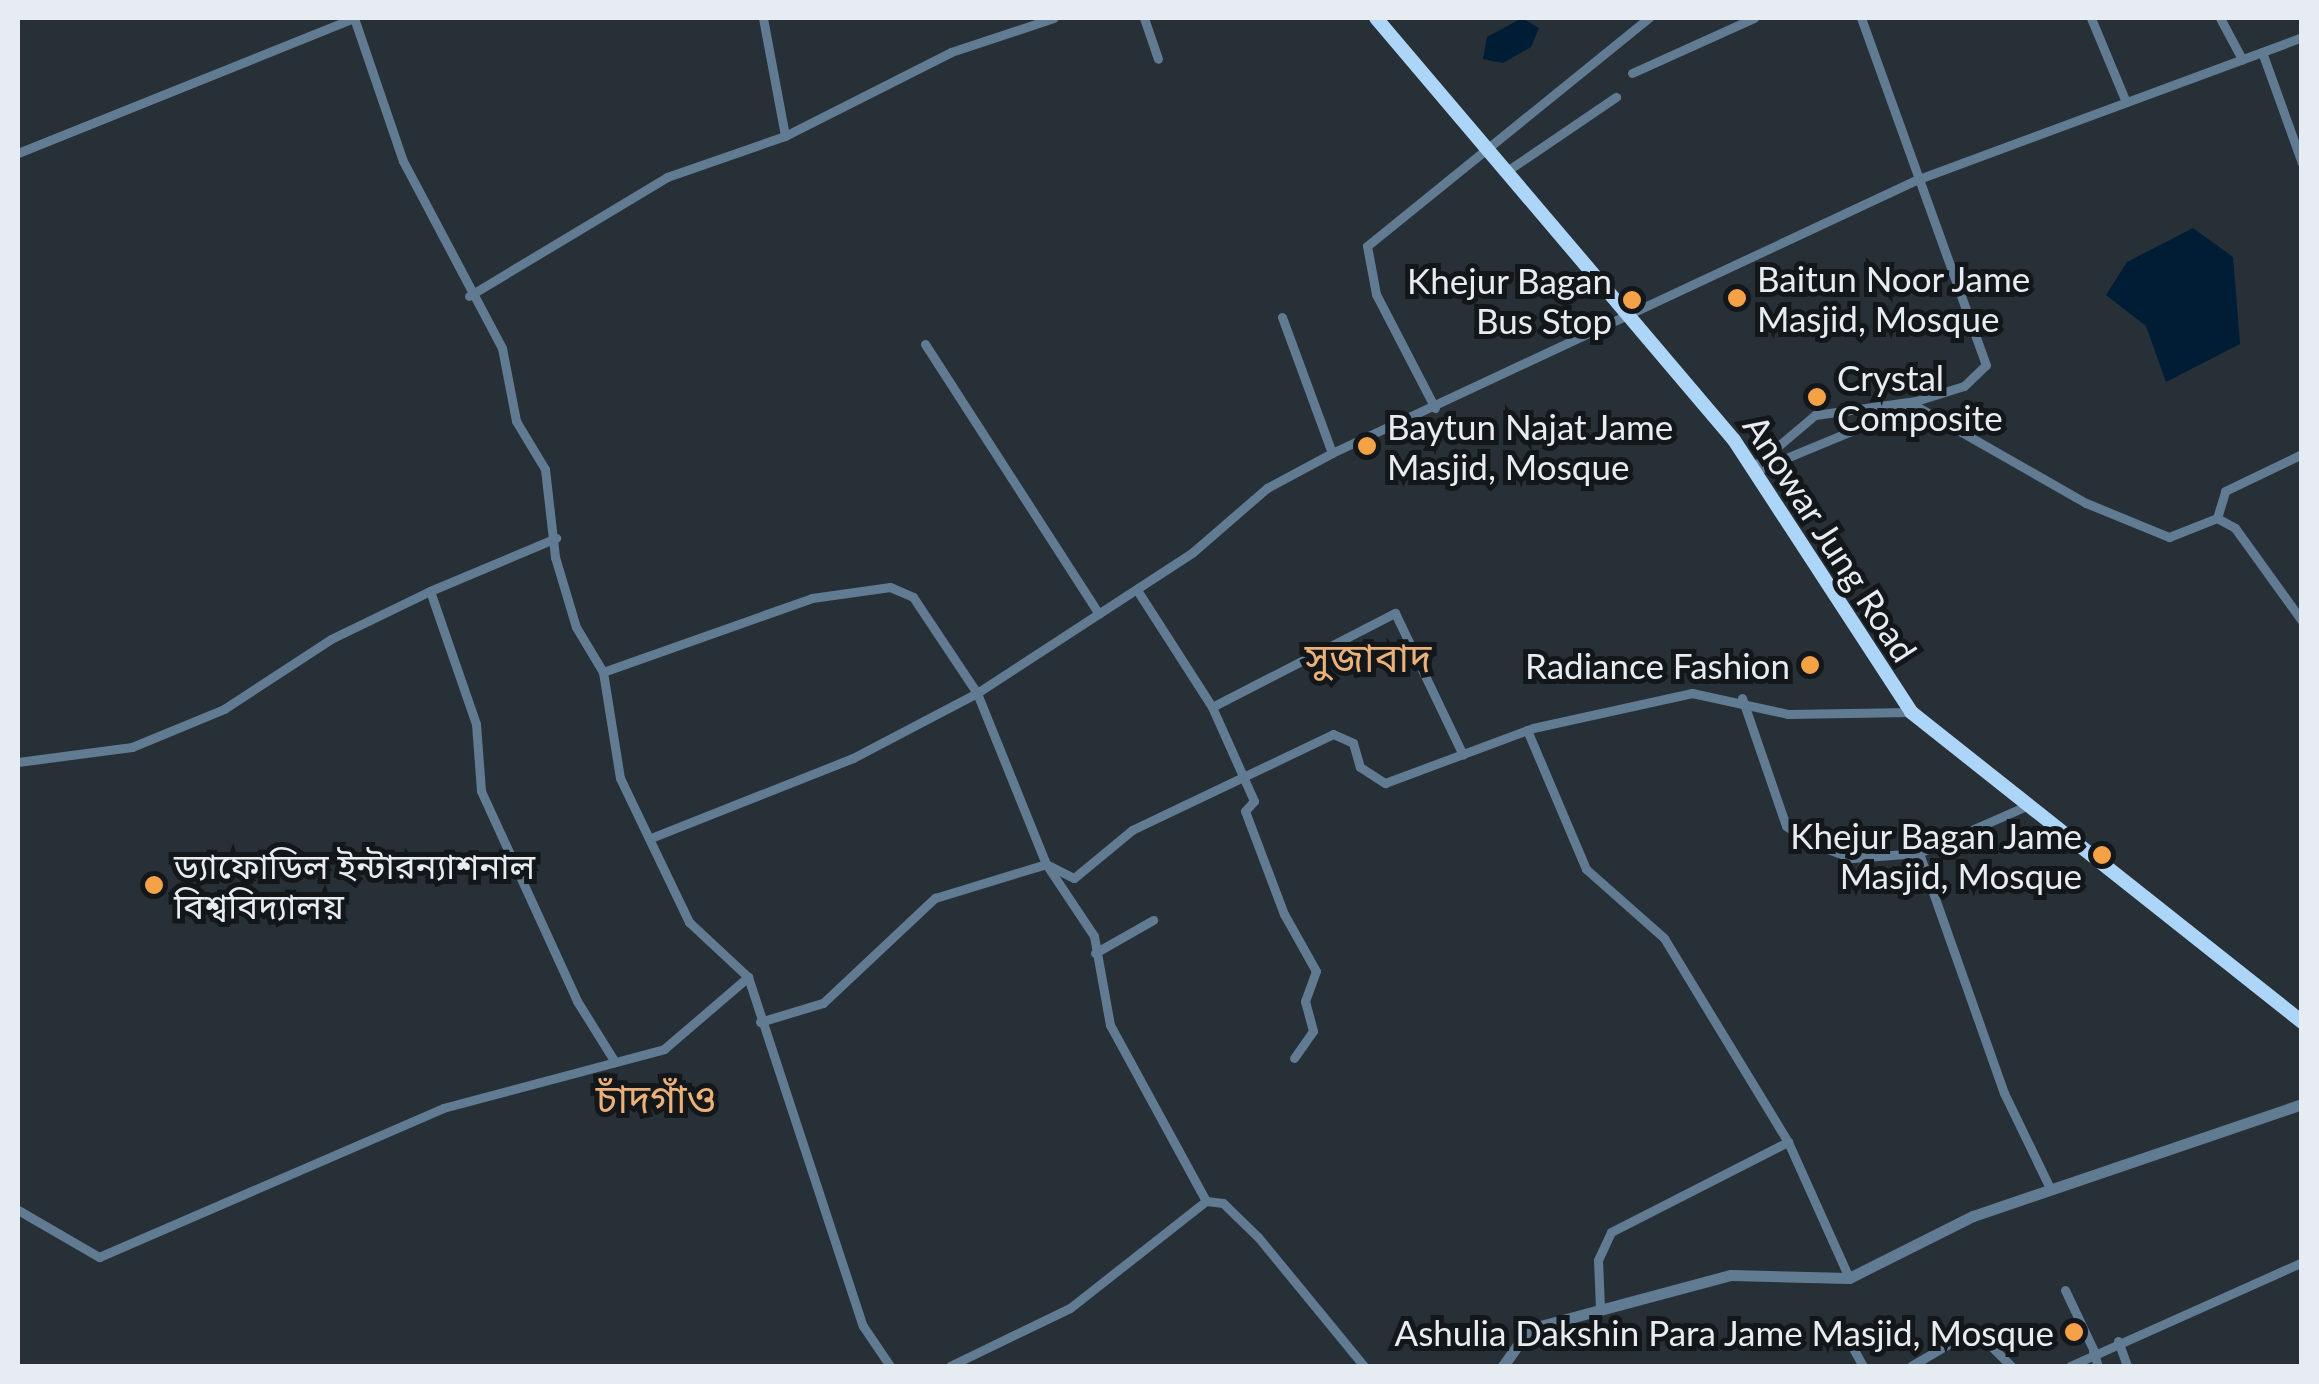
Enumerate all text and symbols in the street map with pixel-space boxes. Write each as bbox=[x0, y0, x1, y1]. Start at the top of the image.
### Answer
place label: Baitun Noor Jame Masjid, Mosque bbox=[1757, 257, 2032, 339]
place label: Khejur Bagan Bus Stop bbox=[1406, 259, 1612, 341]
marker: Baitun Noor Jame Masjid, Mosque bbox=[1726, 287, 1748, 309]
marker: Khejur Bagan Bus Stop bbox=[1621, 289, 1643, 311]
place label: Crystal Composite bbox=[1837, 356, 2003, 438]
marker: Crystal Composite bbox=[1806, 386, 1828, 408]
place label: Baytun Najat Jame Masjid, Mosque bbox=[1387, 405, 1674, 487]
street label: Anowar Jung Road bbox=[1735, 406, 1927, 670]
marker: Baytun Najat Jame Masjid, Mosque bbox=[1356, 435, 1378, 457]
district label: সুজাবাদ bbox=[1305, 633, 1431, 681]
place label: Radiance Fashion bbox=[1525, 644, 1790, 686]
marker: Radiance Fashion bbox=[1799, 654, 1821, 676]
place label: Khejur Bagan Jame Masjid, Mosque bbox=[1789, 814, 2082, 896]
place label: ড্যাফোডিল ইন্টারন্যাশনাল বিশ্ববিদ্যালয় bbox=[174, 844, 535, 926]
marker: Khejur Bagan Jame Masjid, Mosque bbox=[2091, 844, 2113, 866]
marker: ড্যাফোডিল ইন্টারন্যাশনাল বিশ্ববিদ্যালয় bbox=[143, 874, 165, 896]
district label: চাঁদগাঁও bbox=[596, 1074, 716, 1122]
place label: Ashulia Dakshin Para Jame Masjid, Mosque bbox=[1393, 1311, 2054, 1353]
marker: Ashulia Dakshin Para Jame Masjid, Mosque bbox=[2063, 1321, 2085, 1343]

